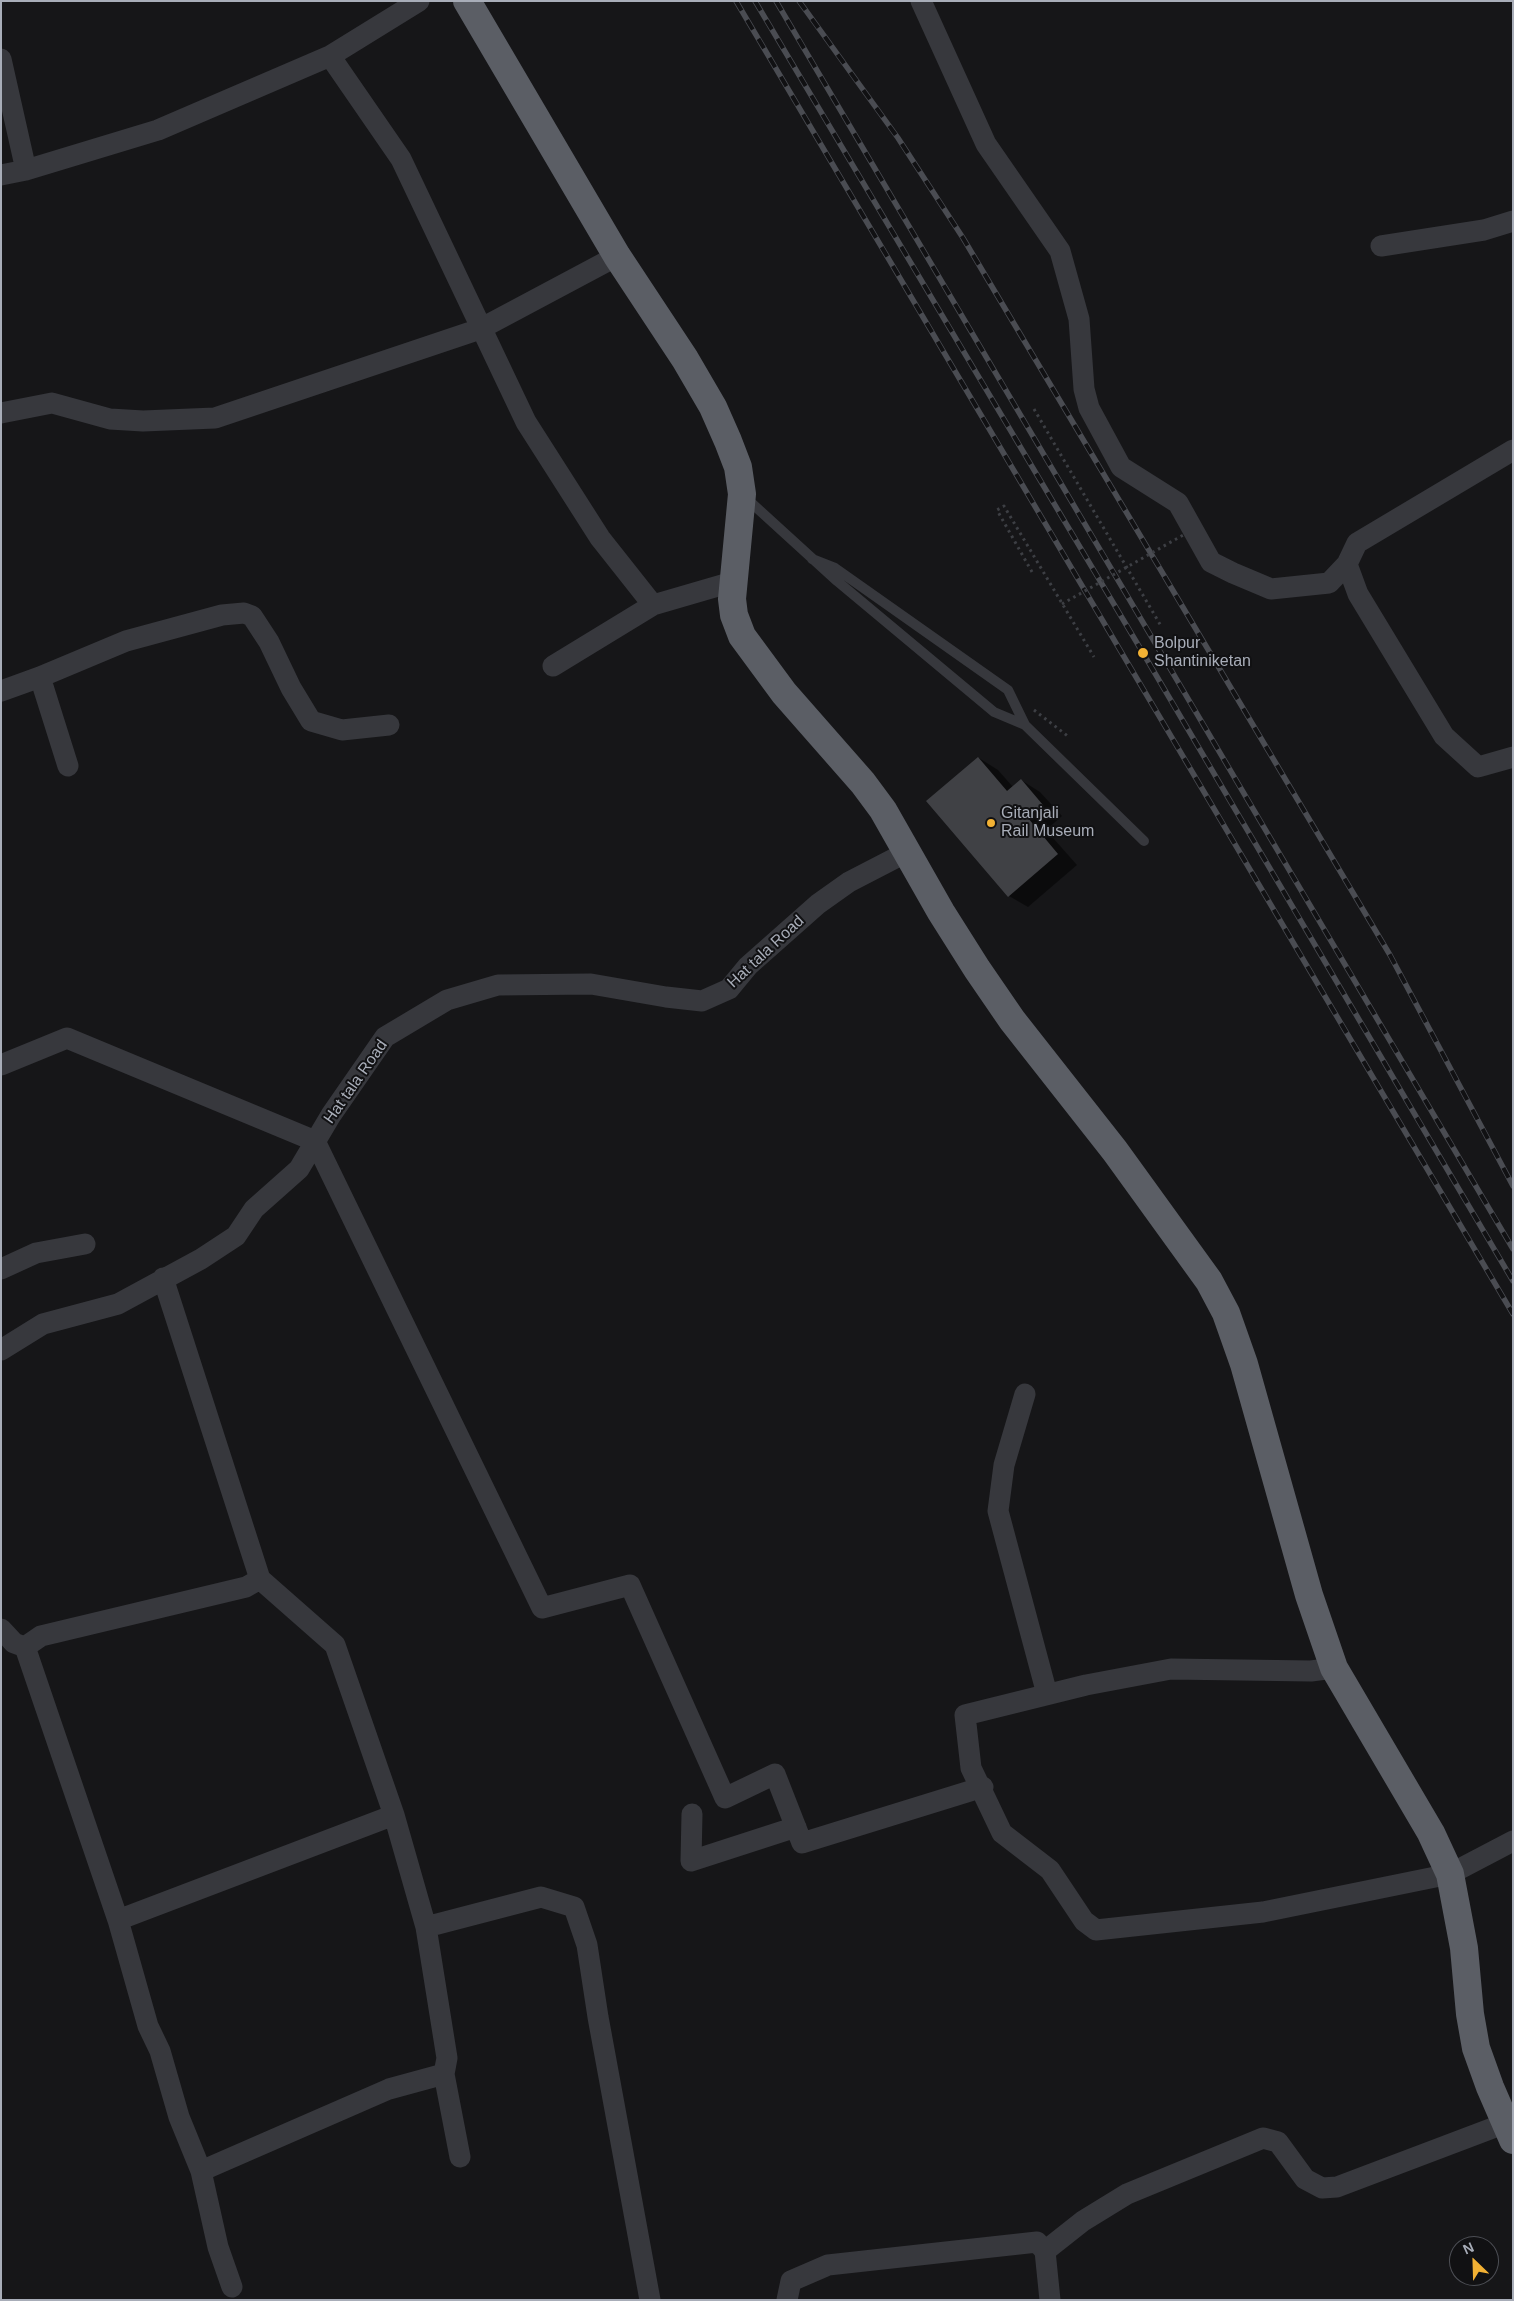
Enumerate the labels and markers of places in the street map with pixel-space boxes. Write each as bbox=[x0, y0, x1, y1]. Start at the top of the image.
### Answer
place label: Bolpur Shantiniketan bbox=[1154, 634, 1251, 672]
marker: Bolpur Shantiniketan bbox=[1136, 646, 1150, 660]
place label: Gitanjali Rail Museum bbox=[1001, 804, 1094, 842]
marker: Gitanjali Rail Museum bbox=[985, 817, 997, 829]

